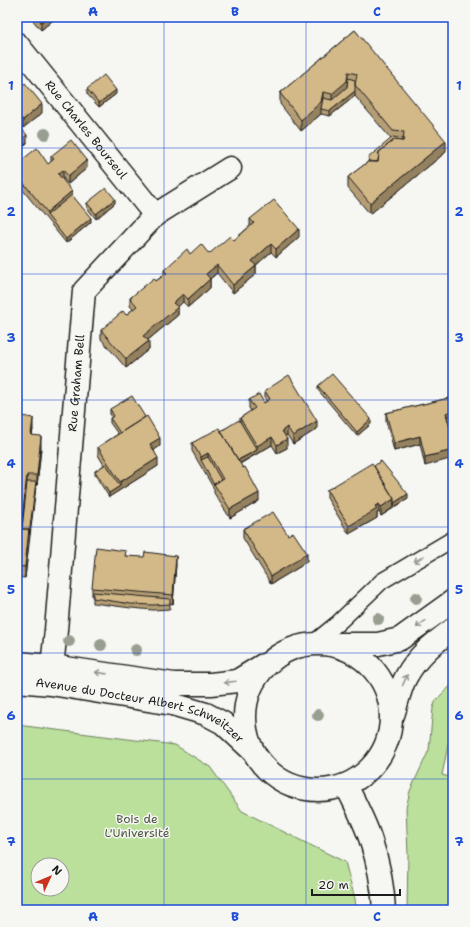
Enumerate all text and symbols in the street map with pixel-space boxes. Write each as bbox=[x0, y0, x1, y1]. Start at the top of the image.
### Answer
text: A bbox=[88, 3, 98, 20]
text: B bbox=[231, 3, 239, 20]
text: C bbox=[373, 3, 381, 20]
text: 1 bbox=[8, 77, 14, 94]
street label: Rue Charles Bourseul bbox=[41, 77, 131, 183]
text: 1 bbox=[456, 77, 462, 94]
text: 2 bbox=[6, 203, 16, 220]
text: 2 bbox=[454, 203, 464, 220]
text: 3 bbox=[6, 329, 16, 346]
text: 3 bbox=[454, 329, 464, 346]
street label: Rue Graham Bell bbox=[64, 334, 88, 432]
text: 4 bbox=[6, 455, 16, 472]
text: 4 bbox=[454, 455, 464, 472]
one-way arrow bbox=[414, 555, 425, 563]
text: 5 bbox=[7, 581, 15, 598]
text: 5 bbox=[455, 581, 463, 598]
one-way arrow bbox=[416, 620, 427, 628]
one-way arrow bbox=[94, 669, 107, 677]
one-way arrow bbox=[402, 674, 410, 686]
street label: Avenue du Docteur Albert Schweitzer bbox=[35, 675, 248, 747]
one-way arrow bbox=[224, 678, 237, 686]
text: 6 bbox=[6, 707, 16, 724]
text: 6 bbox=[454, 707, 464, 724]
park label: Bois de L'Université bbox=[104, 811, 170, 841]
text: 7 bbox=[6, 833, 16, 850]
text: 7 bbox=[454, 833, 464, 850]
north arrow bbox=[30, 857, 70, 897]
text: N bbox=[48, 862, 65, 879]
scale bar bbox=[312, 871, 400, 897]
text: 20 m bbox=[318, 877, 349, 893]
text: A bbox=[88, 908, 98, 925]
text: B bbox=[231, 908, 239, 925]
text: C bbox=[373, 908, 381, 925]

